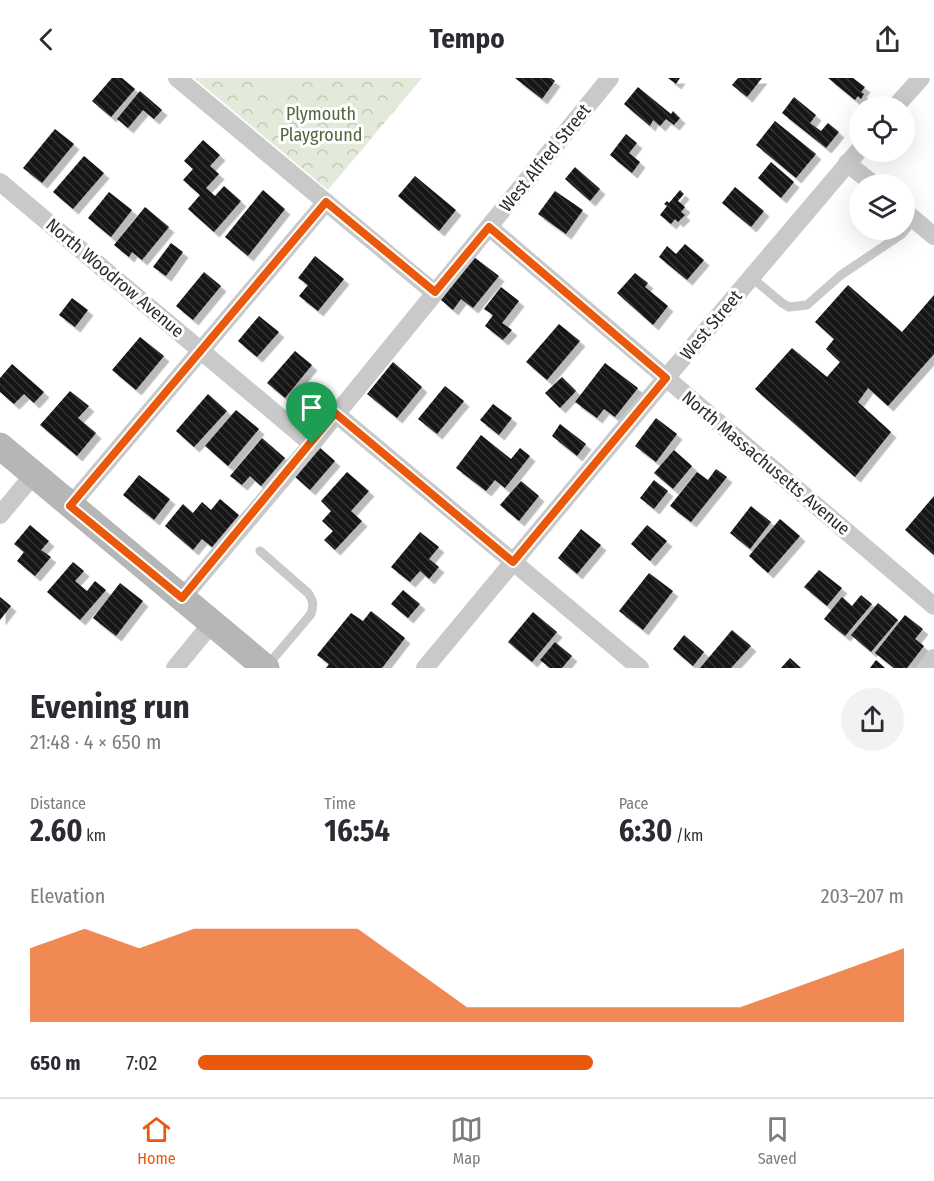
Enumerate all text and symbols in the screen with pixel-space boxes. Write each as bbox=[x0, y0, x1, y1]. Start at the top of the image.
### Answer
icon: back bbox=[30, 23, 63, 56]
text: Tempo bbox=[429, 23, 505, 55]
icon: share bbox=[871, 23, 904, 56]
map controls bbox=[849, 96, 915, 240]
button: locate bbox=[849, 96, 915, 162]
street label: West Alfred Street bbox=[495, 99, 595, 216]
park label: Plymouth Playground bbox=[280, 103, 362, 146]
button: layers bbox=[849, 174, 915, 240]
street label: North Woodrow Avenue bbox=[41, 214, 189, 342]
street label: West Street bbox=[675, 286, 747, 364]
pin bbox=[286, 382, 337, 444]
street label: North Massachusetts Avenue bbox=[677, 386, 855, 540]
icon: arrive bbox=[295, 391, 328, 424]
text: Evening run bbox=[30, 687, 190, 727]
button: share bbox=[841, 688, 904, 751]
text: 21:48 · 4 × 650 m bbox=[30, 730, 161, 754]
text: Distance bbox=[30, 794, 86, 813]
text: Time bbox=[324, 794, 356, 813]
text: Pace bbox=[619, 794, 648, 813]
text: 2.60 bbox=[30, 813, 83, 849]
text: 16:54 bbox=[324, 813, 390, 849]
text: 6:30 bbox=[619, 813, 672, 849]
text: km bbox=[83, 826, 106, 845]
text: /km bbox=[672, 826, 703, 845]
text: Elevation bbox=[30, 884, 105, 908]
text: 203–207 m bbox=[821, 884, 904, 908]
text: 650 m bbox=[30, 1051, 81, 1075]
text: 7:02 bbox=[126, 1051, 157, 1075]
tab: Home bbox=[137, 1113, 176, 1168]
tab: Map bbox=[450, 1113, 483, 1168]
tab: Saved bbox=[758, 1113, 797, 1168]

